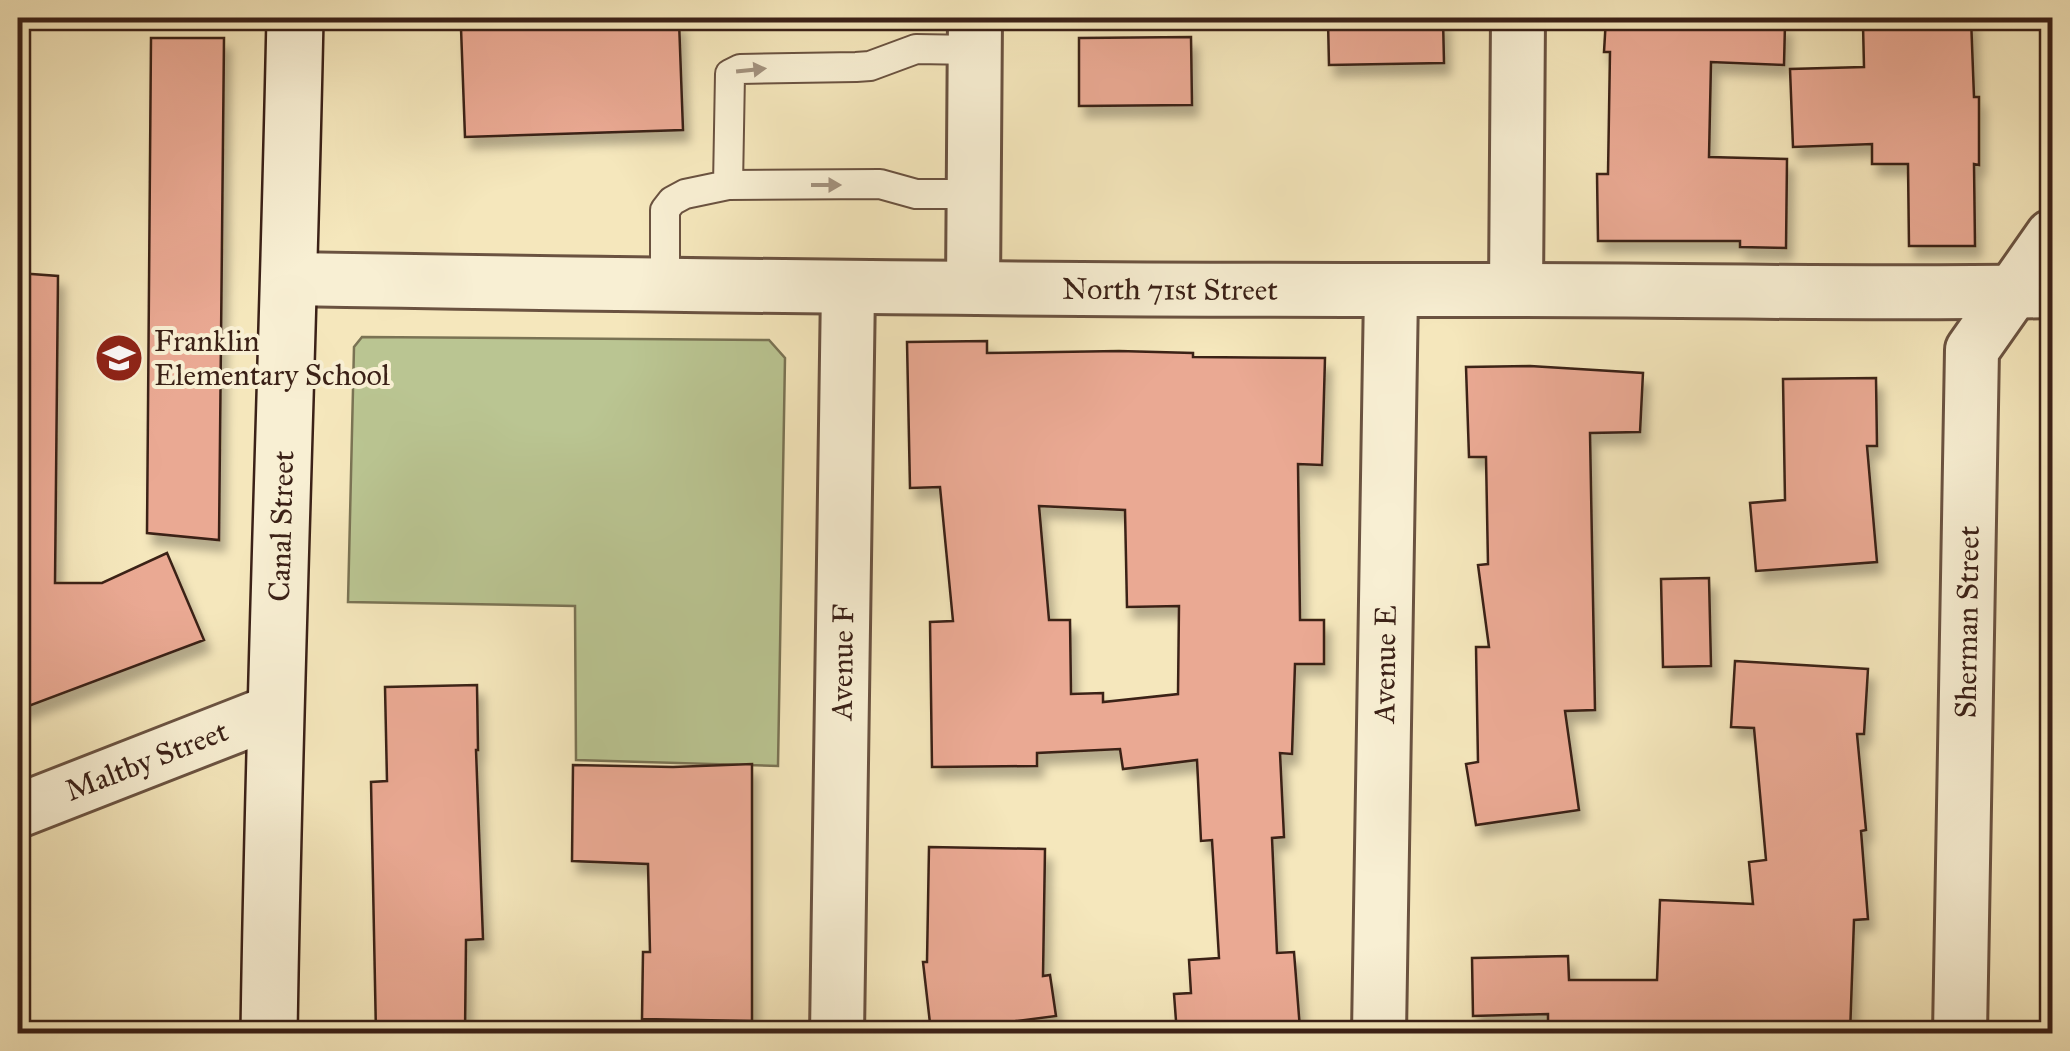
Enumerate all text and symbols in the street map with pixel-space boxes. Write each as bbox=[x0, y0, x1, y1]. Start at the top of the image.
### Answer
one-way arrow bbox=[736, 62, 767, 78]
one-way arrow bbox=[810, 176, 842, 192]
street label: North 71st Street bbox=[1062, 271, 1278, 308]
place label: Franklin Elementary School bbox=[154, 323, 391, 393]
school or university icon: Franklin Elementary School bbox=[93, 332, 145, 384]
street label: Canal Street bbox=[261, 450, 301, 602]
street label: Sherman Street bbox=[1948, 525, 1987, 719]
street label: Avenue F bbox=[824, 603, 861, 722]
street label: Avenue E bbox=[1366, 605, 1404, 725]
street label: Maltby Street bbox=[60, 713, 233, 809]

